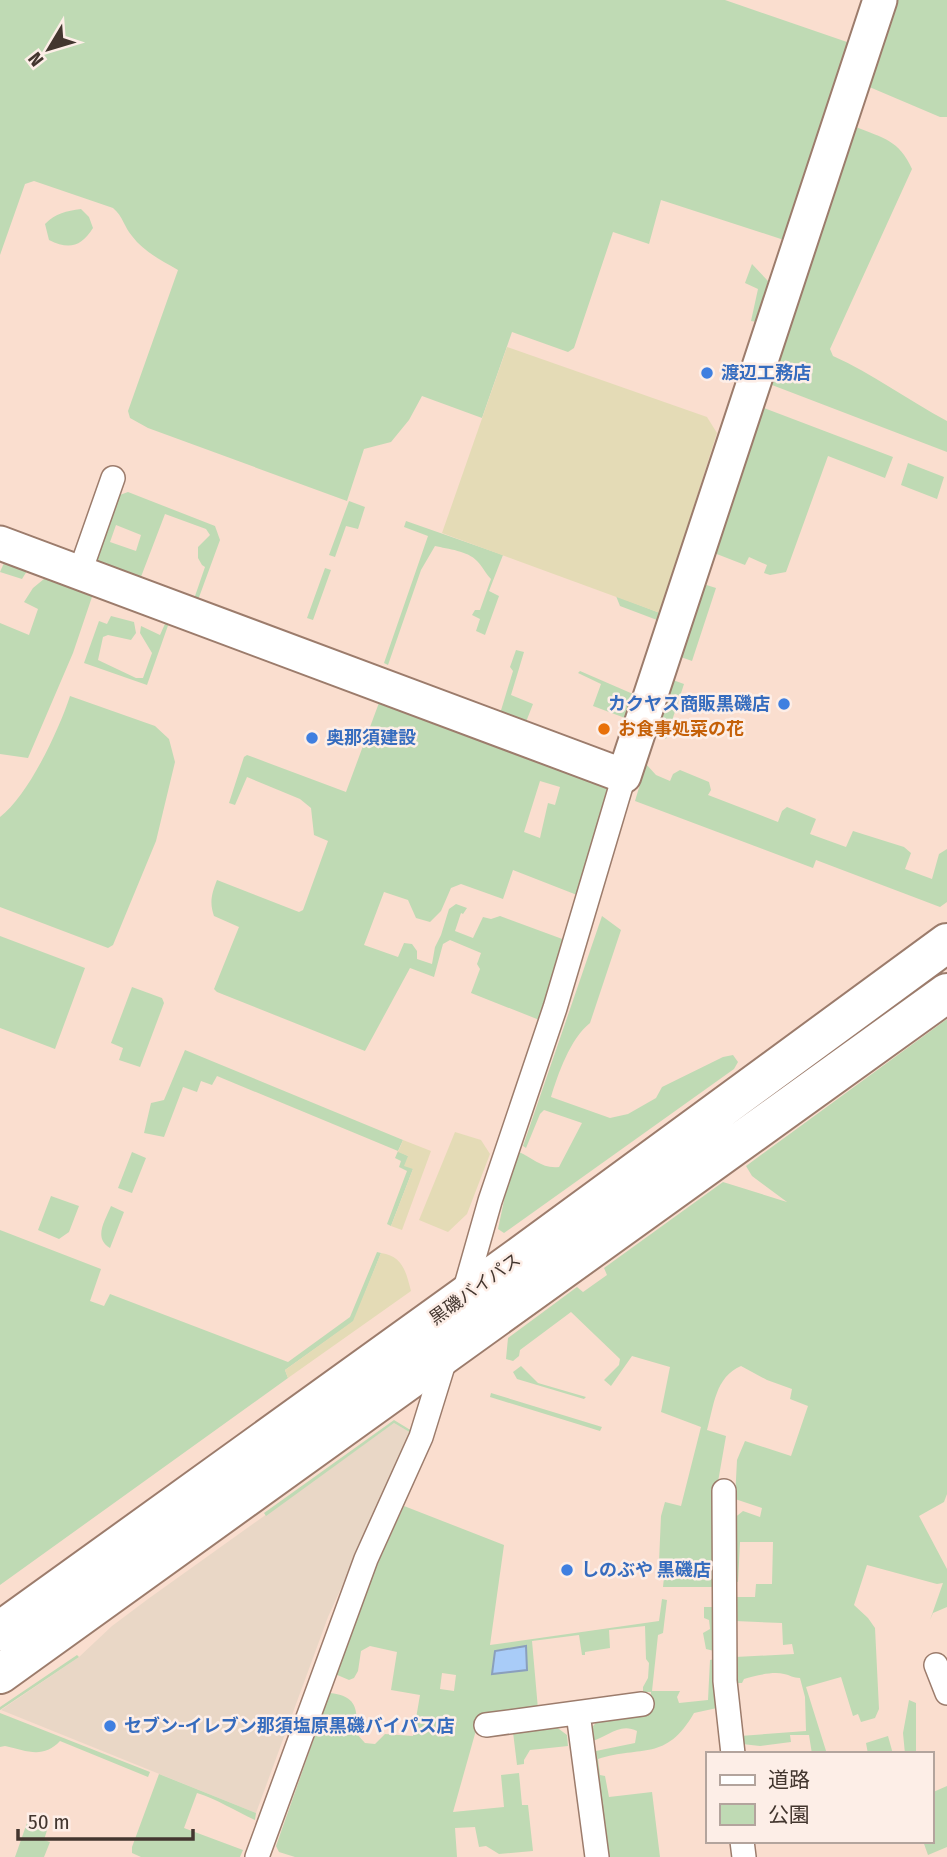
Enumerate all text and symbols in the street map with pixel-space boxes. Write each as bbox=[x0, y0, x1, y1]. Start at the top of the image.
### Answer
north arrow bbox=[14, 14, 84, 84]
text: N bbox=[23, 48, 49, 71]
place label: 渡辺工務店 bbox=[721, 362, 811, 384]
marker: 渡辺工務店 bbox=[699, 365, 715, 381]
place label: カクヤス商販黒磯店 bbox=[608, 693, 770, 715]
marker: カクヤス商販黒磯店 bbox=[776, 696, 792, 712]
place label: お食事処菜の花 bbox=[618, 718, 744, 740]
marker: お食事処菜の花 bbox=[596, 721, 612, 737]
place label: 奥那須建設 bbox=[326, 727, 416, 749]
marker: 奥那須建設 bbox=[304, 730, 320, 746]
street label: 黒磯バイパス bbox=[425, 1248, 525, 1330]
place label: しのぶや 黒磯店 bbox=[581, 1559, 711, 1581]
marker: しのぶや 黒磯店 bbox=[559, 1562, 575, 1578]
place label: セブン-イレブン那須塩原黒磯バイパス店 bbox=[124, 1715, 454, 1737]
marker: セブン-イレブン那須塩原黒磯バイパス店 bbox=[102, 1718, 118, 1734]
legend bbox=[706, 1752, 933, 1843]
text: 道路 bbox=[768, 1767, 810, 1793]
scale bar bbox=[18, 1798, 192, 1842]
text: 公園 bbox=[768, 1802, 810, 1828]
text: 50 m bbox=[28, 1809, 70, 1835]

